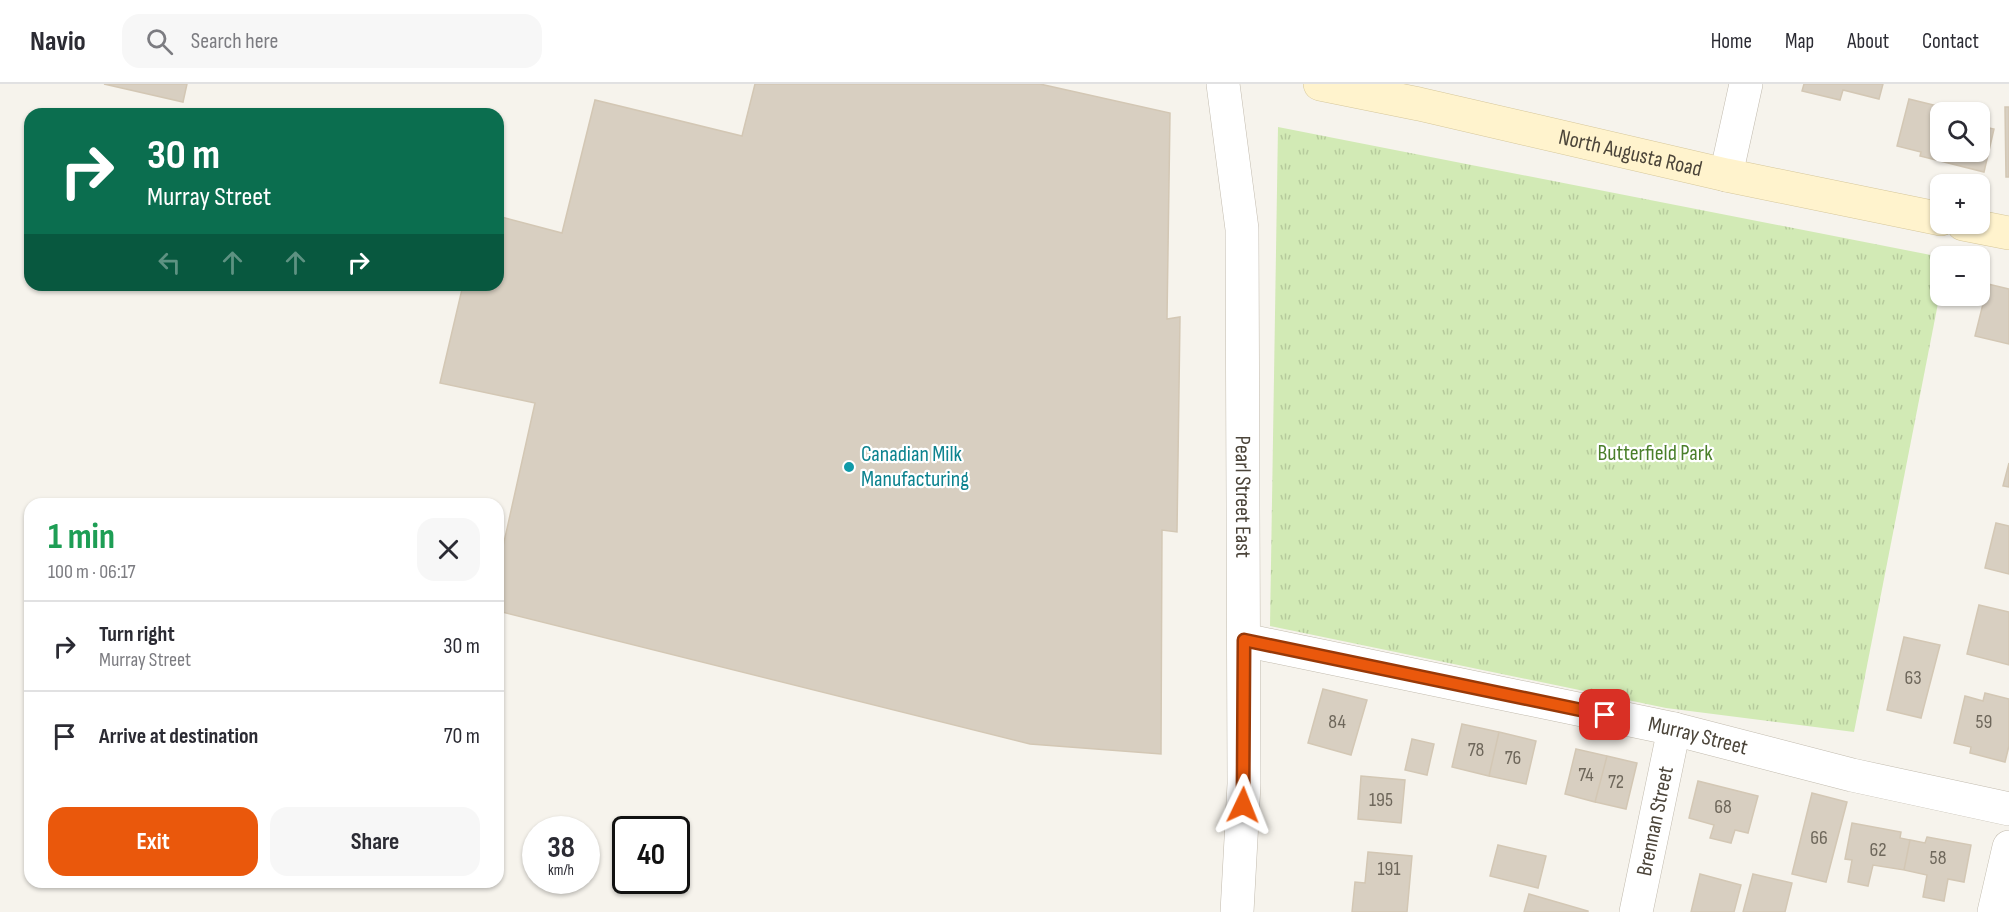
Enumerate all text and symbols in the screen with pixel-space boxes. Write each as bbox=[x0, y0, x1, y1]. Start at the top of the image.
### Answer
search box bbox=[122, 14, 542, 68]
text: Navio bbox=[30, 25, 86, 58]
icon: search bbox=[143, 25, 176, 58]
text: Search here bbox=[191, 28, 278, 55]
text: Home bbox=[1711, 29, 1752, 54]
text: Map bbox=[1785, 29, 1814, 54]
text: About bbox=[1847, 29, 1889, 54]
text: Contact bbox=[1922, 29, 1979, 54]
map controls bbox=[1930, 102, 1990, 306]
button: search bbox=[1930, 102, 1990, 162]
street label: North Augusta Road bbox=[1556, 123, 1705, 183]
text: 30 m bbox=[147, 130, 220, 181]
icon: right bbox=[48, 132, 126, 210]
button: + bbox=[1930, 174, 1990, 234]
text: Murray Street bbox=[147, 181, 271, 213]
icon: left bbox=[153, 246, 186, 279]
icon: ahead bbox=[216, 246, 249, 279]
icon: ahead bbox=[279, 246, 312, 279]
icon: right bbox=[342, 246, 375, 279]
button: − bbox=[1930, 246, 1990, 306]
street label: Pearl Street East bbox=[1229, 436, 1257, 558]
park label: Butterfield Park bbox=[1597, 440, 1713, 467]
place label: Canadian Milk Manufacturing bbox=[861, 441, 969, 493]
marker: Canadian Milk Manufacturing bbox=[842, 460, 856, 474]
text: 1 min bbox=[48, 516, 115, 559]
button: close bbox=[417, 518, 480, 581]
text: 100 m · 06:17 bbox=[48, 560, 136, 584]
text: Turn right bbox=[99, 621, 175, 648]
icon: right bbox=[48, 630, 81, 663]
text: 30 m bbox=[443, 633, 480, 660]
text: Murray Street bbox=[99, 648, 191, 672]
house number: 63 bbox=[1904, 666, 1922, 690]
pin bbox=[1579, 689, 1630, 740]
icon: arrive bbox=[1588, 698, 1621, 731]
house number: 84 bbox=[1328, 710, 1346, 734]
house number: 59 bbox=[1976, 710, 1992, 734]
street label: Murray Street bbox=[1646, 711, 1751, 761]
icon: arrive bbox=[48, 720, 81, 753]
text: Arrive at destination bbox=[99, 723, 258, 750]
text: 70 m bbox=[444, 723, 480, 750]
house number: 78 bbox=[1468, 738, 1484, 762]
house number: 76 bbox=[1505, 746, 1521, 770]
house number: 74 bbox=[1578, 763, 1594, 787]
street label: Brennan Street bbox=[1630, 763, 1680, 878]
house number: 72 bbox=[1608, 770, 1624, 794]
position arrow bbox=[1211, 773, 1275, 837]
house number: 195 bbox=[1369, 788, 1393, 812]
house number: 68 bbox=[1714, 795, 1732, 819]
button: Exit bbox=[48, 807, 258, 876]
button: Share bbox=[270, 807, 480, 876]
speed limit sign: 40 bbox=[612, 816, 690, 894]
house number: 66 bbox=[1810, 826, 1828, 850]
text: 38 bbox=[547, 830, 575, 866]
house number: 62 bbox=[1869, 838, 1887, 862]
house number: 58 bbox=[1930, 846, 1946, 870]
house number: 191 bbox=[1378, 857, 1400, 881]
text: km/h bbox=[548, 861, 574, 880]

